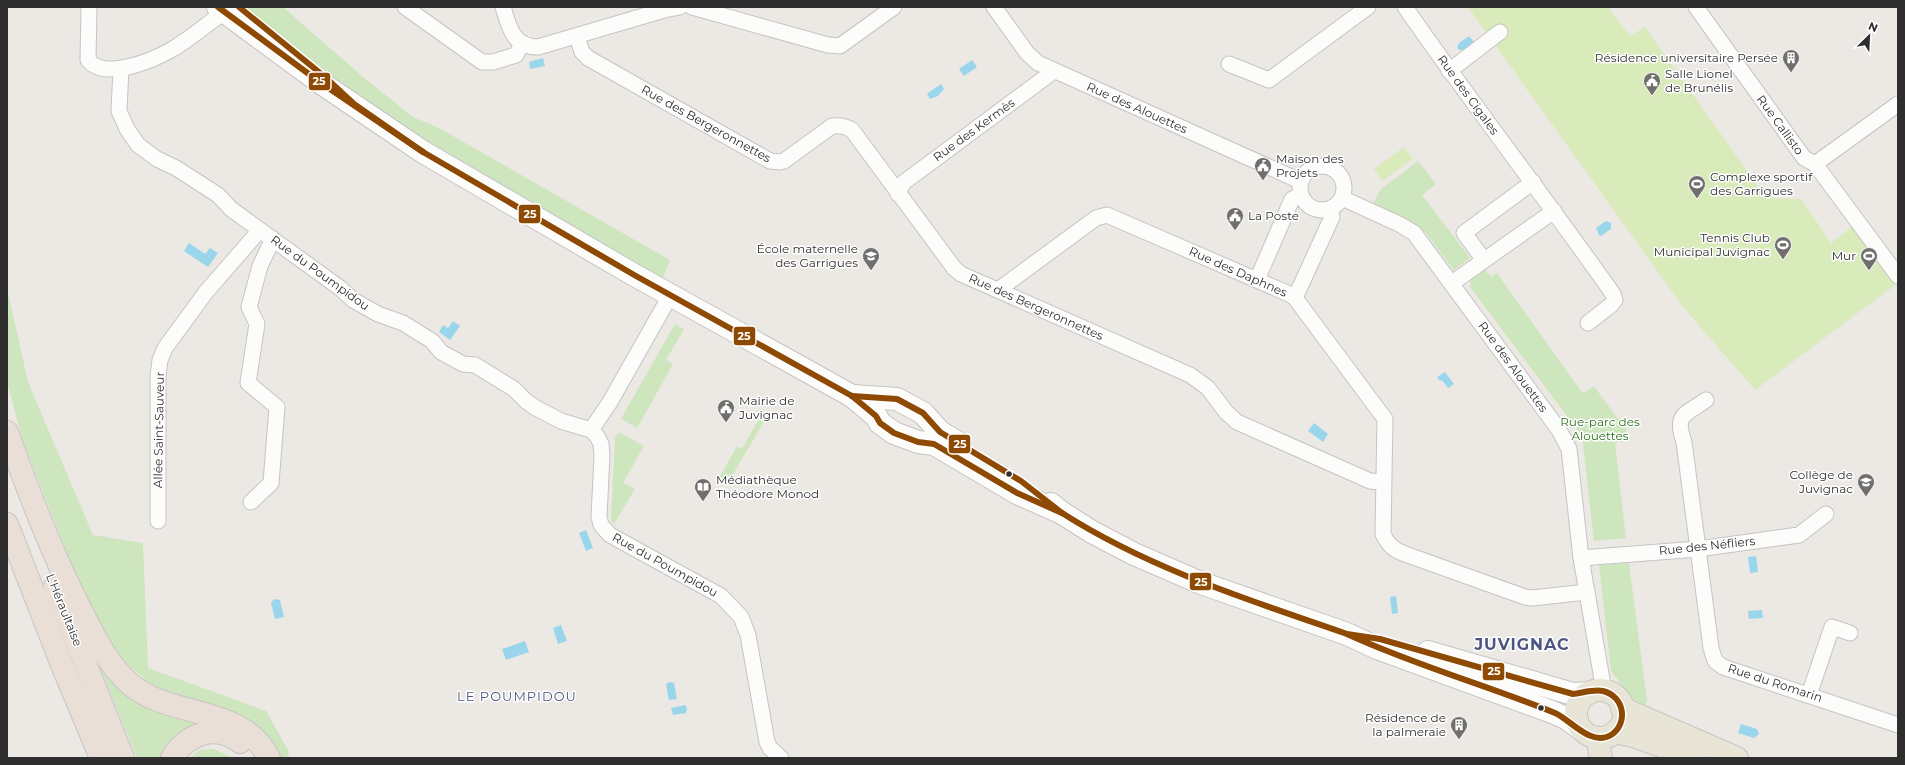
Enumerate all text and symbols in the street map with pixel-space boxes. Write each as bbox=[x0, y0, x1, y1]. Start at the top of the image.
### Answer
north arrow bbox=[1849, 16, 1889, 56]
text: N bbox=[1866, 19, 1880, 35]
building icon: Résidence universitaire Persée bbox=[1781, 48, 1801, 73]
place label: Résidence universitaire Persée bbox=[1595, 50, 1778, 65]
street label: Rue des Cigales bbox=[1434, 52, 1502, 138]
place label: Salle Lionel de Brunélis bbox=[1665, 66, 1733, 95]
public building icon: Salle Lionel de Brunélis bbox=[1642, 71, 1662, 96]
line badge: 25 bbox=[308, 72, 331, 91]
text: 25 bbox=[312, 74, 326, 88]
street label: Rue des Alouettes bbox=[1085, 79, 1190, 137]
street label: Rue des Bergeronnettes bbox=[639, 82, 774, 166]
street label: Rue Callisto bbox=[1754, 92, 1807, 158]
street label: Rue des Kermès bbox=[930, 95, 1018, 164]
place label: Maison des Projets bbox=[1276, 151, 1344, 180]
public building icon: Maison des Projets bbox=[1253, 156, 1273, 181]
place label: Complexe sportif des Garrigues bbox=[1710, 169, 1813, 198]
sports icon: Complexe sportif des Garrigues bbox=[1687, 174, 1707, 199]
line badge: 25 bbox=[518, 204, 541, 224]
public building icon: La Poste bbox=[1225, 206, 1245, 231]
text: 25 bbox=[523, 207, 537, 221]
place label: La Poste bbox=[1248, 208, 1299, 223]
place label: Tennis Club Municipal Juvignac bbox=[1654, 230, 1770, 259]
street label: Rue du Poumpidou bbox=[268, 232, 373, 313]
sports icon: Tennis Club Municipal Juvignac bbox=[1773, 235, 1793, 260]
place label: École maternelle des Garrigues bbox=[757, 241, 858, 270]
street label: Rue des Daphnes bbox=[1187, 243, 1290, 300]
school or university icon: École maternelle des Garrigues bbox=[861, 246, 881, 271]
sports icon: Mur bbox=[1859, 246, 1879, 271]
place label: Mur bbox=[1832, 248, 1856, 263]
street label: Rue des Bergeronnettes bbox=[966, 270, 1106, 343]
street label: Rue des Alouettes bbox=[1475, 318, 1551, 415]
line badge: 25 bbox=[733, 326, 756, 346]
text: 25 bbox=[737, 329, 751, 343]
street label: Allée Saint-Sauveur bbox=[150, 371, 167, 488]
place label: Mairie de Juvignac bbox=[738, 393, 795, 422]
public building icon: Mairie de Juvignac bbox=[716, 398, 736, 423]
park label: Rue-parc des Alouettes bbox=[1560, 414, 1640, 443]
line badge: 25 bbox=[948, 434, 971, 454]
text: 25 bbox=[953, 437, 967, 451]
place label: Collège de Juvignac bbox=[1790, 467, 1853, 496]
unlabelled marker bbox=[1004, 469, 1014, 479]
place label: Médiathèque Théodore Monod bbox=[716, 472, 819, 501]
school or university icon: Collège de Juvignac bbox=[1856, 472, 1876, 497]
library icon: Médiathèque Théodore Monod bbox=[693, 477, 713, 502]
street label: Rue du Poumpidou bbox=[610, 529, 721, 600]
street label: Rue des Néfliers bbox=[1658, 533, 1756, 558]
street label: L'Héraultaise bbox=[43, 571, 86, 648]
line badge: 25 bbox=[1189, 572, 1212, 591]
text: 25 bbox=[1194, 575, 1208, 589]
district label: JUVIGNAC bbox=[1473, 635, 1570, 654]
street label: Rue du Romarin bbox=[1726, 660, 1824, 705]
line badge: 25 bbox=[1482, 662, 1505, 681]
text: 25 bbox=[1487, 664, 1501, 678]
district label: LE POUMPIDOU bbox=[457, 688, 577, 704]
unlabelled marker bbox=[1536, 703, 1546, 713]
place label: Résidence de la palmeraie bbox=[1365, 710, 1446, 739]
building icon: Résidence de la palmeraie bbox=[1449, 715, 1469, 740]

